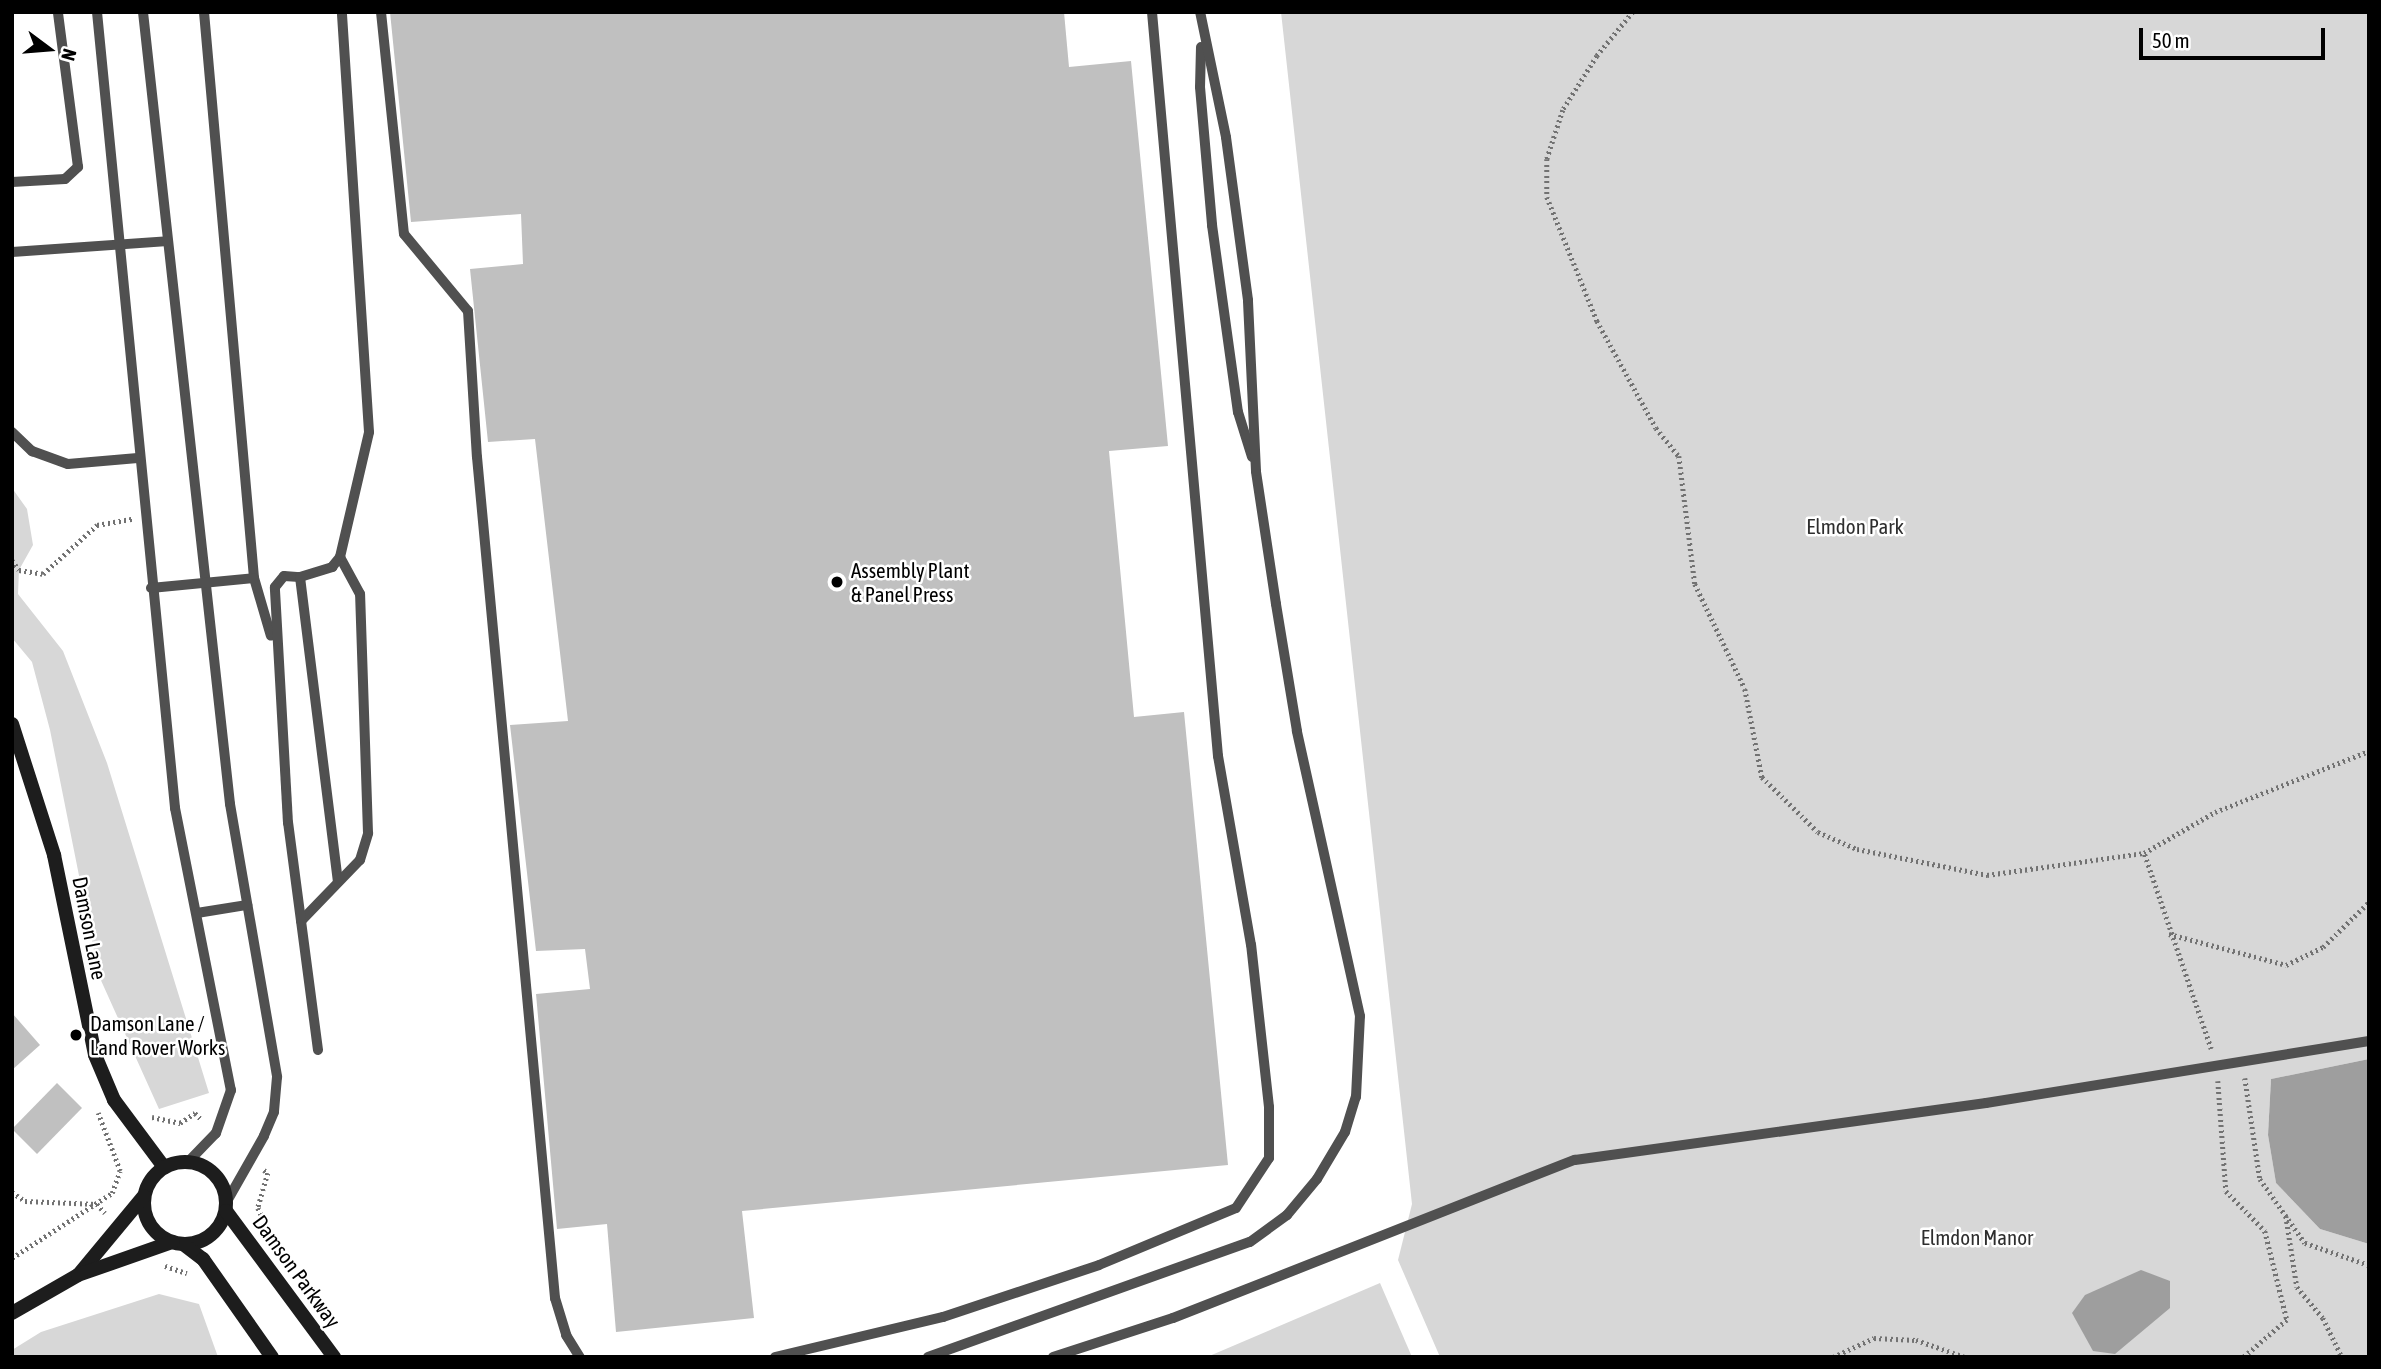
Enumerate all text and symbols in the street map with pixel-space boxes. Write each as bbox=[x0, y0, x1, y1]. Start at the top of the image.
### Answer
north arrow bbox=[14, 14, 84, 84]
scale bar bbox=[2143, 14, 2328, 58]
text: 50 m bbox=[2152, 28, 2190, 52]
text: N bbox=[57, 46, 81, 63]
park label: Elmdon Park bbox=[1806, 513, 1904, 539]
place label: Assembly Plant & Panel Press bbox=[851, 557, 969, 607]
marker: Assembly Plant & Panel Press bbox=[829, 574, 845, 590]
street label: Damson Lane bbox=[68, 874, 112, 982]
place label: Damson Lane / Land Rover Works bbox=[90, 1010, 225, 1060]
marker: Damson Lane / Land Rover Works bbox=[68, 1027, 84, 1043]
street label: Damson Parkway bbox=[248, 1210, 346, 1332]
park label: Elmdon Manor bbox=[1921, 1224, 2033, 1250]

